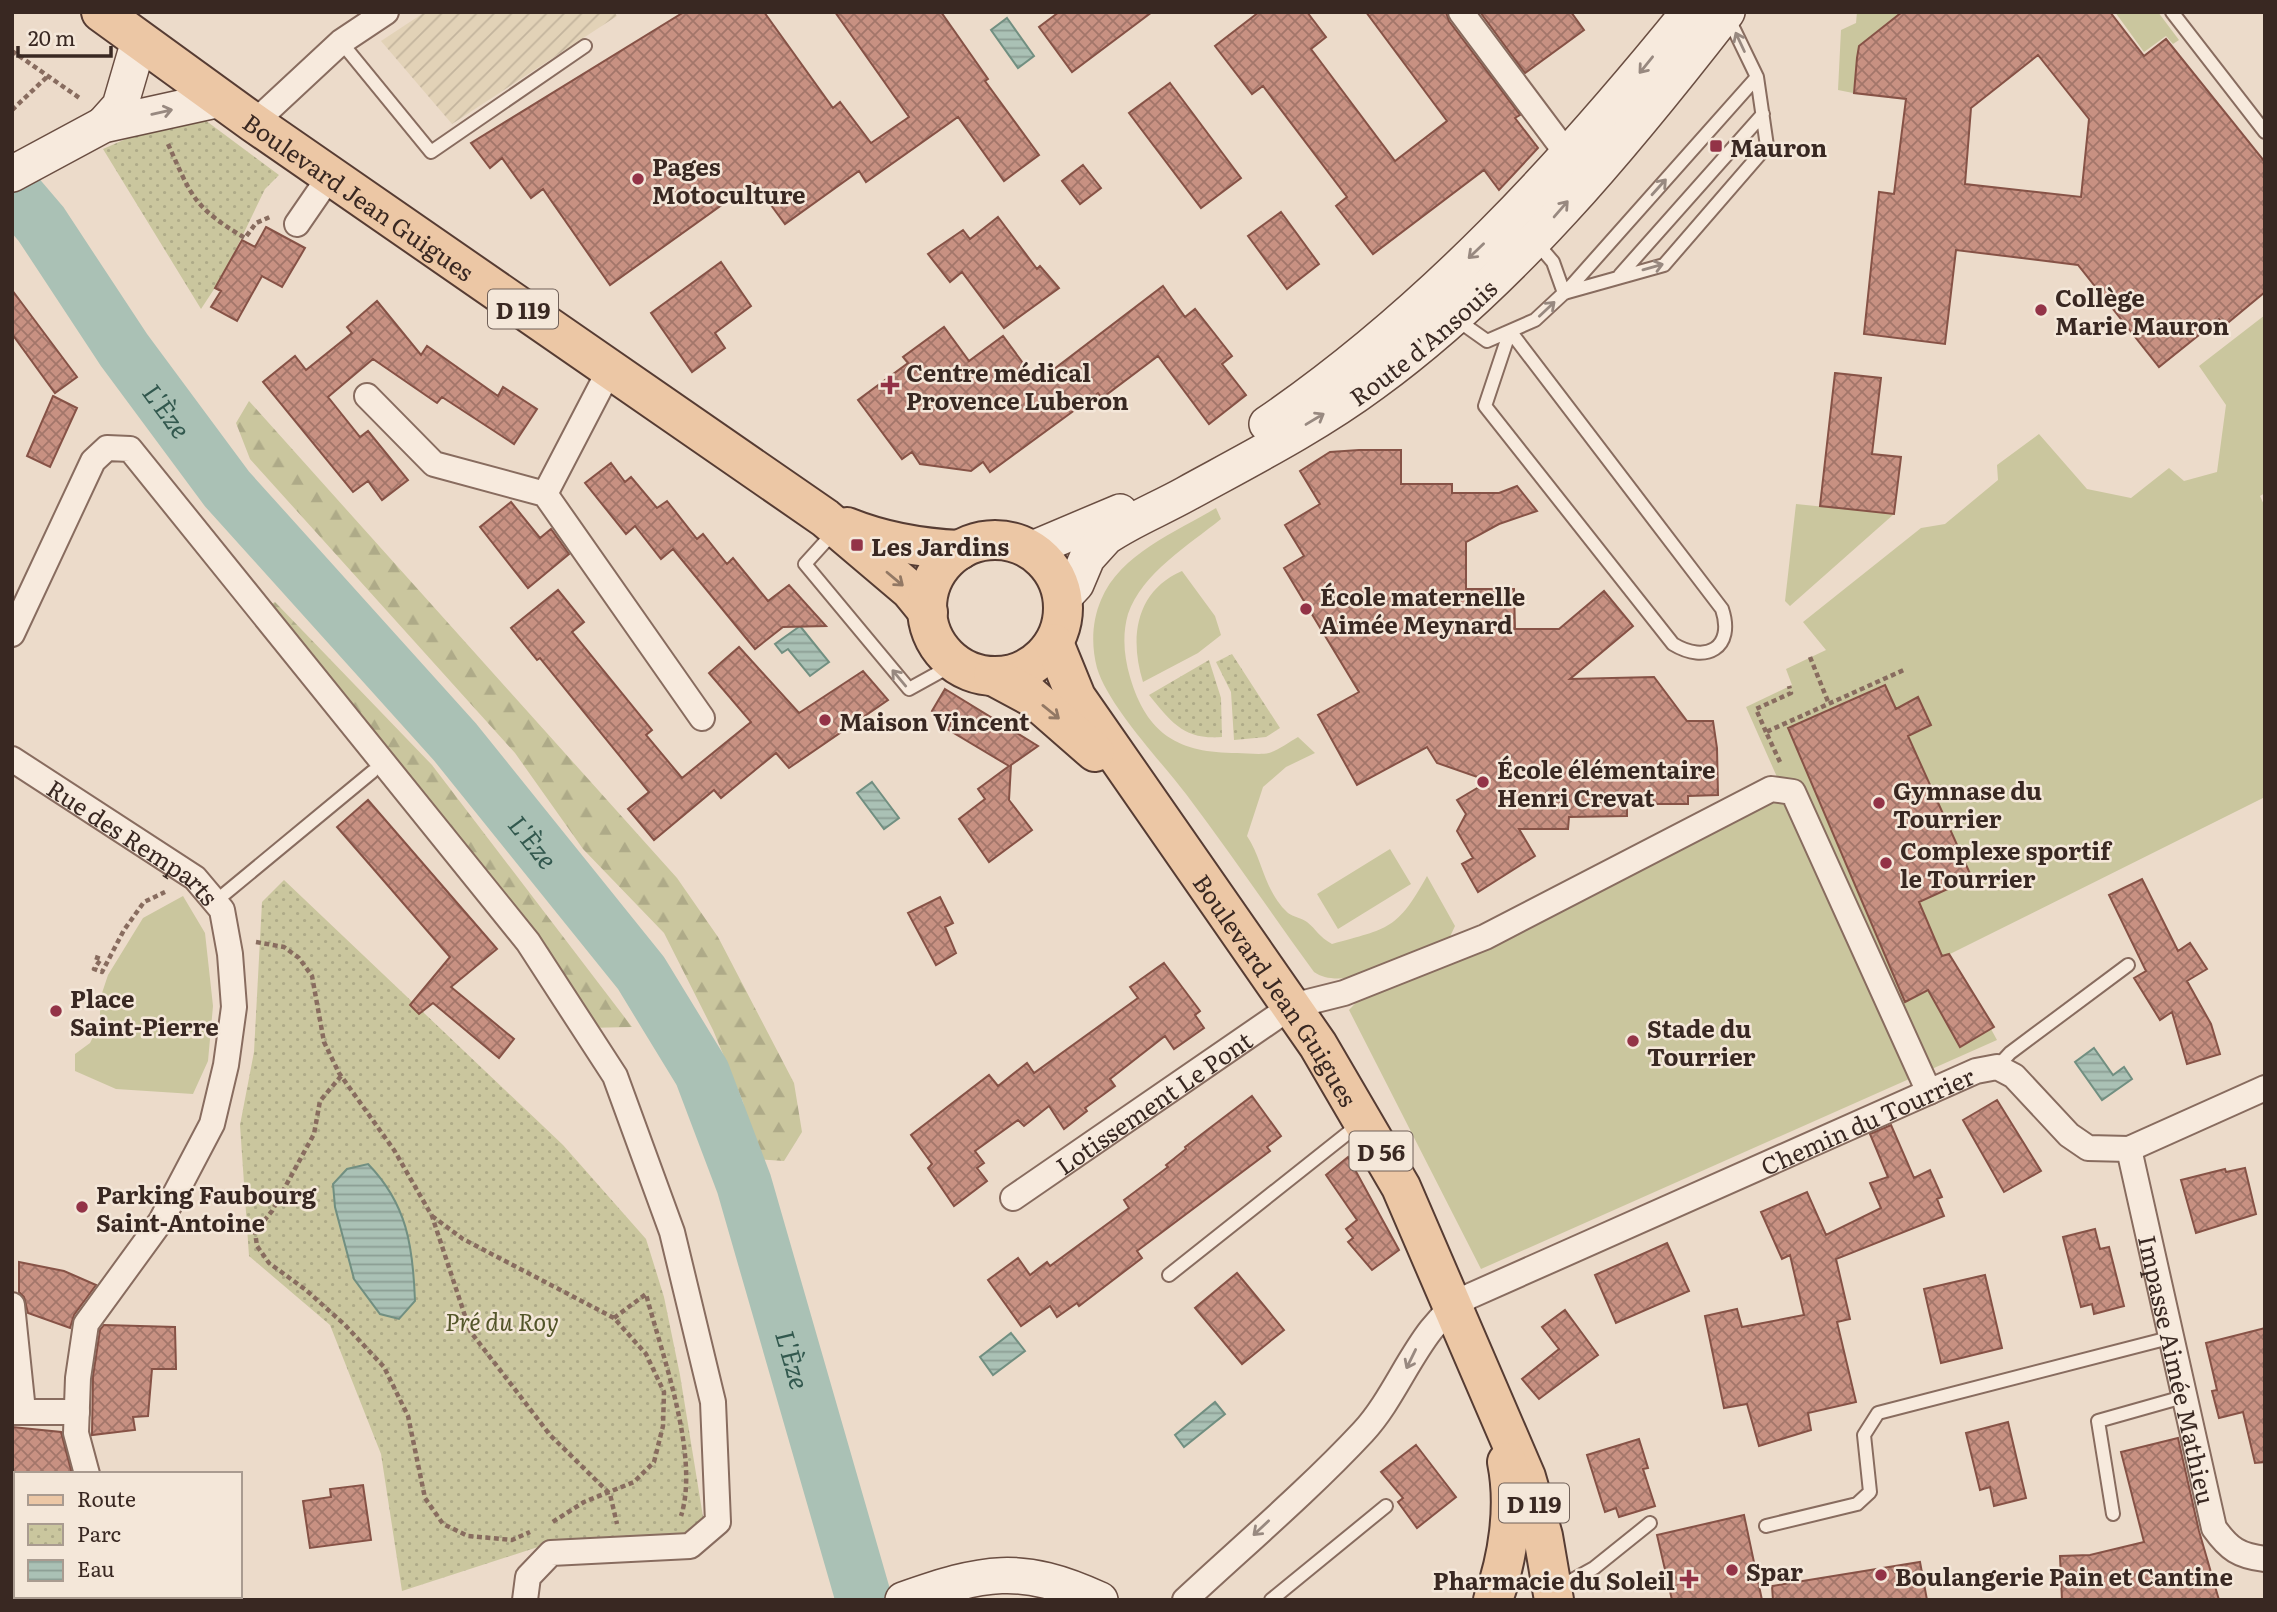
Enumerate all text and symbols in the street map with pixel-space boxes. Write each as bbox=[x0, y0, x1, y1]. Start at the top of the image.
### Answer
scale bar bbox=[18, 14, 110, 58]
text: 20 m bbox=[28, 21, 75, 52]
one-way arrow bbox=[1733, 32, 1746, 53]
one-way arrow bbox=[1638, 56, 1654, 74]
street label: Boulevard Jean Guigues bbox=[237, 104, 482, 288]
one-way arrow bbox=[150, 105, 173, 119]
place label: Mauron bbox=[1730, 129, 1827, 164]
marker: Mauron bbox=[1708, 138, 1724, 154]
place label: Pages Motoculture bbox=[652, 148, 806, 211]
marker: Pages Motoculture bbox=[630, 171, 646, 187]
one-way arrow bbox=[1651, 178, 1667, 196]
one-way arrow bbox=[1553, 200, 1569, 218]
one-way arrow bbox=[1468, 242, 1485, 259]
one-way arrow bbox=[1642, 259, 1664, 272]
street label: Route d'Ansouis bbox=[1341, 270, 1504, 413]
place label: Collège Marie Mauron bbox=[2055, 279, 2230, 342]
road number: D 119 bbox=[488, 290, 558, 328]
one-way arrow bbox=[1538, 301, 1555, 318]
marker: Collège Marie Mauron bbox=[2033, 302, 2049, 318]
place label: Centre médical Provence Luberon bbox=[906, 354, 1129, 417]
water label: L'Èze bbox=[135, 374, 202, 445]
marker: Centre médical Provence Luberon bbox=[880, 375, 900, 395]
one-way arrow bbox=[1304, 412, 1324, 426]
place label: Les Jardins bbox=[871, 528, 1009, 563]
marker: Les Jardins bbox=[849, 537, 865, 553]
one-way arrow bbox=[886, 571, 904, 586]
place label: École maternelle Aimée Meynard bbox=[1320, 578, 1525, 641]
marker: École maternelle Aimée Meynard bbox=[1298, 601, 1314, 617]
one-way arrow bbox=[891, 669, 907, 687]
place label: Maison Vincent bbox=[839, 703, 1030, 738]
one-way arrow bbox=[1041, 704, 1060, 719]
marker: Maison Vincent bbox=[817, 712, 833, 728]
place label: École élémentaire Henri Crevat bbox=[1497, 751, 1715, 814]
street label: Rue des Remparts bbox=[41, 769, 228, 912]
place label: Gymnase du Tourrier bbox=[1893, 772, 2042, 835]
marker: École élémentaire Henri Crevat bbox=[1475, 774, 1491, 790]
marker: Gymnase du Tourrier bbox=[1871, 795, 1887, 811]
water label: L'Èze bbox=[501, 805, 568, 876]
place label: Complexe sportif le Tourrier bbox=[1900, 832, 2113, 895]
marker: Complexe sportif le Tourrier bbox=[1878, 855, 1894, 871]
street label: Boulevard Jean Guigues bbox=[1186, 866, 1367, 1112]
place label: Place Saint-Pierre bbox=[70, 980, 219, 1043]
marker: Place Saint-Pierre bbox=[48, 1003, 64, 1019]
place label: Stade du Tourrier bbox=[1647, 1010, 1755, 1073]
street label: Lotissement Le Pont bbox=[1048, 1021, 1259, 1182]
marker: Stade du Tourrier bbox=[1625, 1033, 1641, 1049]
street label: Chemin du Tourrier bbox=[1754, 1057, 1980, 1182]
road number: D 56 bbox=[1350, 1132, 1412, 1170]
place label: Parking Faubourg Saint-Antoine bbox=[96, 1176, 317, 1239]
marker: Parking Faubourg Saint-Antoine bbox=[74, 1199, 90, 1215]
street label: Impasse Aimée Mathieu bbox=[2131, 1232, 2226, 1507]
park label: Pré du Roy bbox=[445, 1303, 559, 1338]
water label: L'Èze bbox=[768, 1325, 822, 1393]
one-way arrow bbox=[1404, 1348, 1418, 1369]
legend bbox=[14, 1472, 242, 1598]
text: Route bbox=[77, 1482, 136, 1513]
road number: D 119 bbox=[1499, 1484, 1569, 1522]
text: Parc bbox=[77, 1517, 121, 1548]
one-way arrow bbox=[1253, 1519, 1270, 1536]
text: Eau bbox=[77, 1552, 115, 1583]
place label: Spar bbox=[1746, 1553, 1803, 1588]
place label: Boulangerie Pain et Cantine bbox=[1895, 1558, 2233, 1593]
place label: Pharmacie du Soleil bbox=[1433, 1562, 1675, 1597]
marker: Spar bbox=[1724, 1562, 1740, 1578]
marker: Boulangerie Pain et Cantine bbox=[1873, 1567, 1889, 1583]
marker: Pharmacie du Soleil bbox=[1681, 1571, 1697, 1587]

